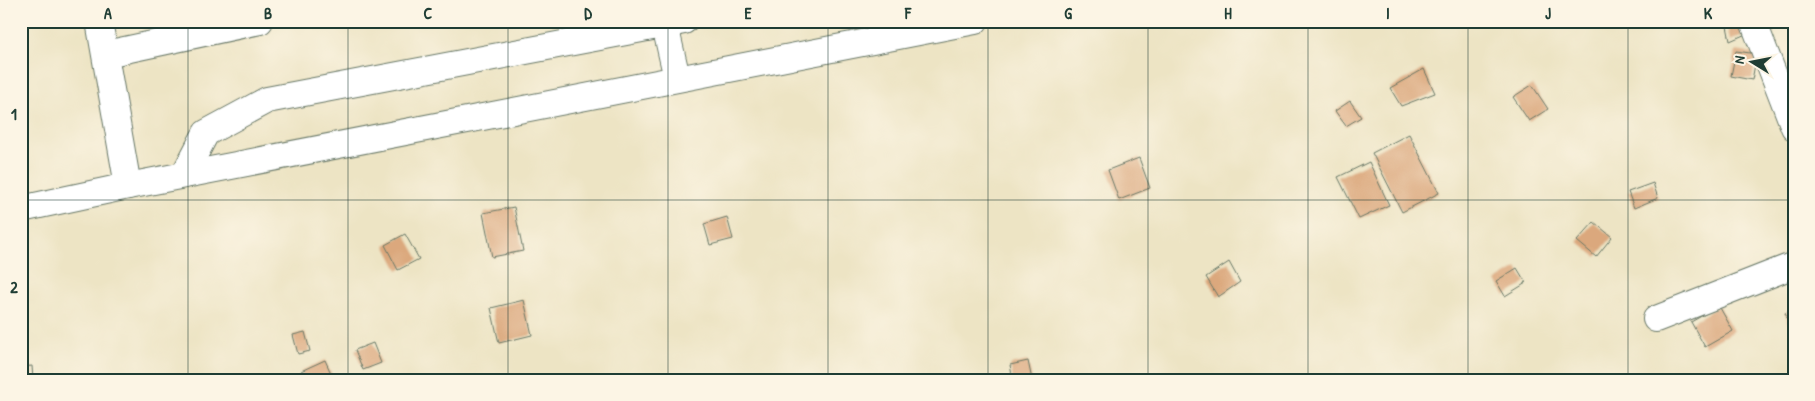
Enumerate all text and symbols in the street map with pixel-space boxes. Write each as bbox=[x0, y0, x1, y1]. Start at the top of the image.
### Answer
text: A bbox=[104, 2, 112, 24]
text: B bbox=[264, 2, 272, 24]
text: C bbox=[424, 2, 433, 24]
text: D bbox=[584, 2, 592, 24]
text: E bbox=[744, 2, 752, 24]
text: F bbox=[904, 2, 912, 24]
text: G bbox=[1064, 2, 1072, 24]
text: H bbox=[1224, 2, 1232, 24]
text: I bbox=[1386, 2, 1390, 24]
text: J bbox=[1545, 2, 1551, 24]
text: K bbox=[1704, 2, 1713, 24]
north arrow bbox=[1728, 38, 1778, 88]
text: N bbox=[1729, 54, 1749, 65]
text: 1 bbox=[11, 103, 17, 125]
text: 2 bbox=[10, 276, 18, 298]

